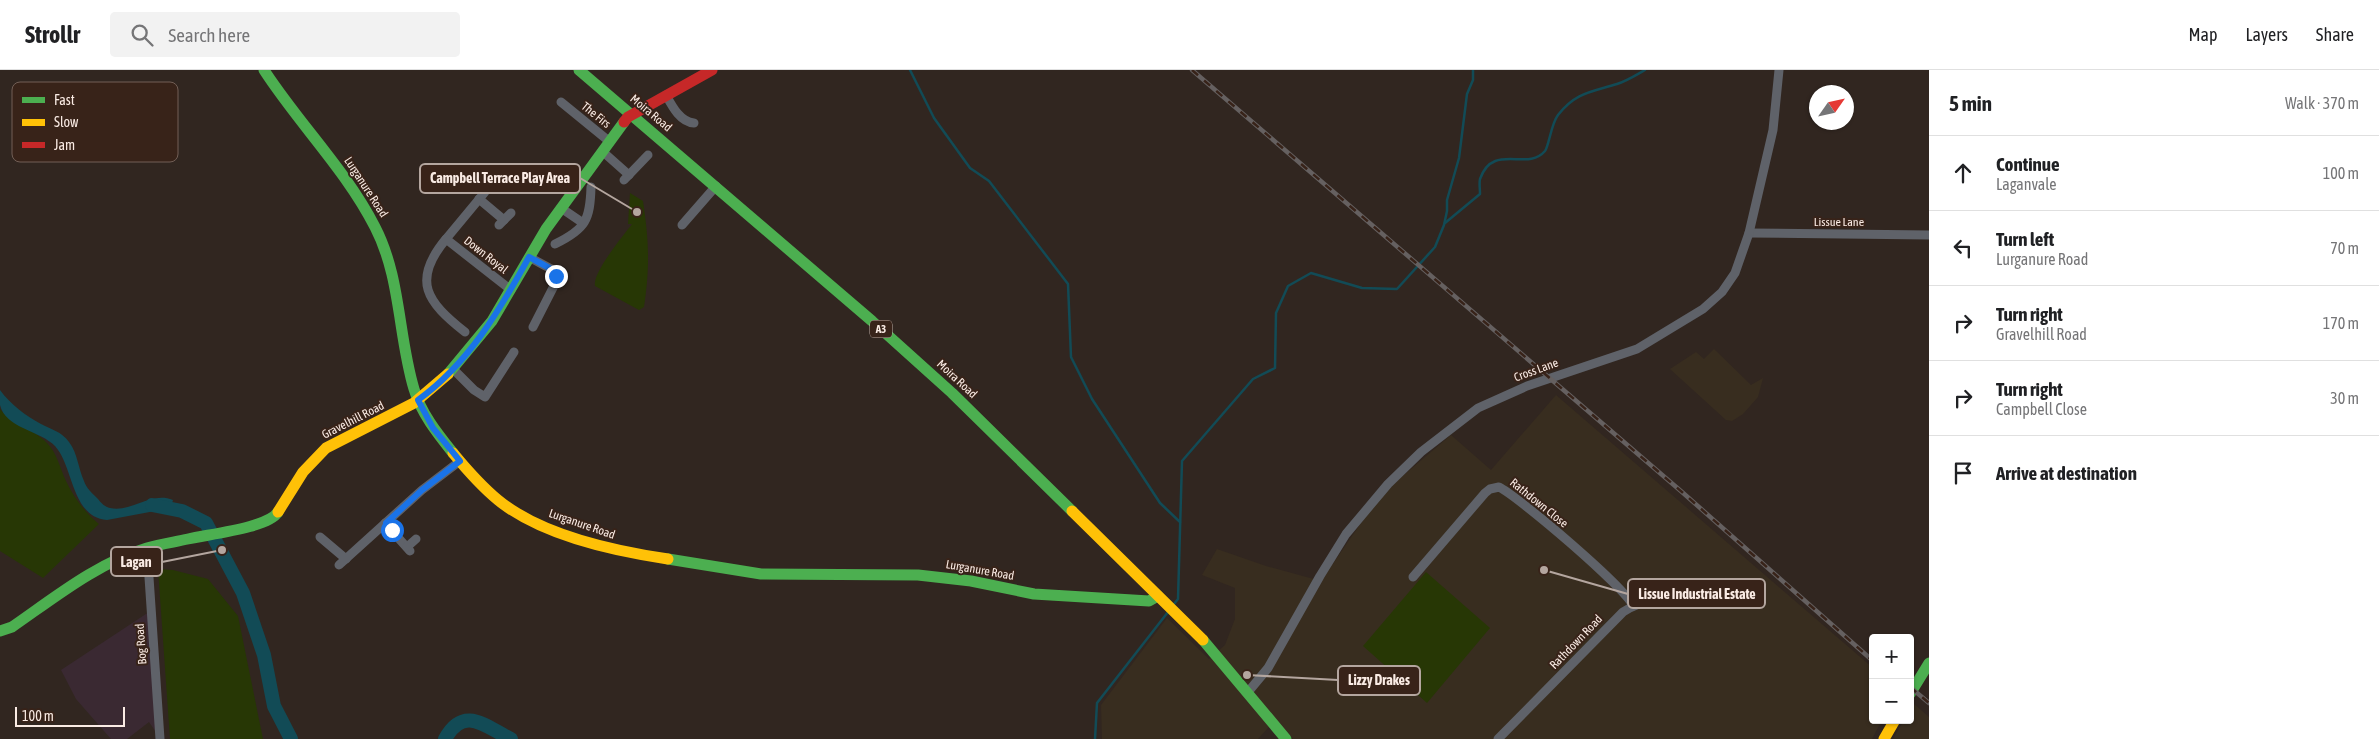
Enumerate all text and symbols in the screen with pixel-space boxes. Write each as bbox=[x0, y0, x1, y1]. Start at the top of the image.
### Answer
search box bbox=[110, 12, 460, 57]
text: Strollr bbox=[25, 21, 80, 48]
icon: search bbox=[128, 21, 156, 49]
text: Search here bbox=[168, 24, 250, 46]
text: Map bbox=[2188, 24, 2217, 45]
text: Layers bbox=[2245, 24, 2288, 45]
text: Share bbox=[2316, 24, 2354, 45]
legend bbox=[12, 82, 178, 162]
north arrow bbox=[1809, 85, 1854, 130]
text: 5 min bbox=[1949, 91, 1992, 115]
text: Fast bbox=[54, 92, 75, 108]
street label: Moira Road bbox=[627, 92, 675, 134]
text: Walk · 370 m bbox=[2285, 94, 2359, 112]
street label: The Firs bbox=[579, 99, 613, 131]
text: Slow bbox=[54, 114, 79, 130]
text: Jam bbox=[54, 137, 75, 153]
text: Continue bbox=[1996, 153, 2060, 175]
street label: Lurganure Road bbox=[341, 154, 391, 220]
icon: ahead bbox=[1949, 159, 1977, 187]
callout: Campbell Terrace Play Area bbox=[420, 164, 580, 193]
text: 100 m bbox=[2323, 164, 2359, 182]
text: Campbell Terrace Play Area bbox=[430, 170, 571, 186]
text: Laganvale bbox=[1996, 175, 2057, 193]
street label: Lissue Lane bbox=[1814, 215, 1864, 229]
text: Turn left bbox=[1996, 228, 2054, 250]
street label: Down Royal bbox=[461, 233, 511, 277]
icon: left bbox=[1949, 234, 1977, 262]
text: 70 m bbox=[2330, 239, 2359, 257]
text: Lurganure Road bbox=[1996, 250, 2088, 268]
route end bbox=[545, 265, 568, 288]
text: Turn right bbox=[1996, 303, 2063, 325]
icon: right bbox=[1949, 309, 1977, 337]
text: 170 m bbox=[2323, 314, 2359, 332]
road number: A3 bbox=[870, 320, 892, 338]
text: Gravelhill Road bbox=[1996, 325, 2087, 343]
street label: Cross Lane bbox=[1512, 356, 1560, 384]
street label: Moira Road bbox=[934, 357, 980, 401]
text: Turn right bbox=[1996, 378, 2063, 400]
icon: right bbox=[1949, 384, 1977, 412]
text: 30 m bbox=[2330, 389, 2359, 407]
street label: Gravelhill Road bbox=[319, 398, 387, 442]
text: Campbell Close bbox=[1996, 400, 2087, 418]
icon: arrive bbox=[1949, 459, 1977, 487]
text: Arrive at destination bbox=[1996, 462, 2137, 484]
street label: Rathdown Close bbox=[1507, 475, 1571, 531]
street label: Lurganure Road bbox=[547, 506, 617, 542]
route start bbox=[381, 519, 404, 542]
callout: Lagan bbox=[111, 547, 162, 576]
text: Lagan bbox=[121, 554, 152, 570]
street label: Lurganure Road bbox=[945, 557, 1015, 583]
callout: Lissue Industrial Estate bbox=[1628, 579, 1765, 608]
text: Lissue Industrial Estate bbox=[1638, 586, 1756, 602]
street label: Rathdown Road bbox=[1547, 612, 1605, 672]
street label: Bog Road bbox=[133, 623, 149, 665]
map controls bbox=[1869, 634, 1914, 724]
button: + bbox=[1869, 634, 1914, 679]
callout: Lizzy Drakes bbox=[1338, 666, 1420, 695]
text: Lizzy Drakes bbox=[1348, 672, 1410, 688]
button: − bbox=[1869, 679, 1914, 724]
scale bar bbox=[15, 704, 125, 727]
text: 100 m bbox=[22, 708, 54, 724]

